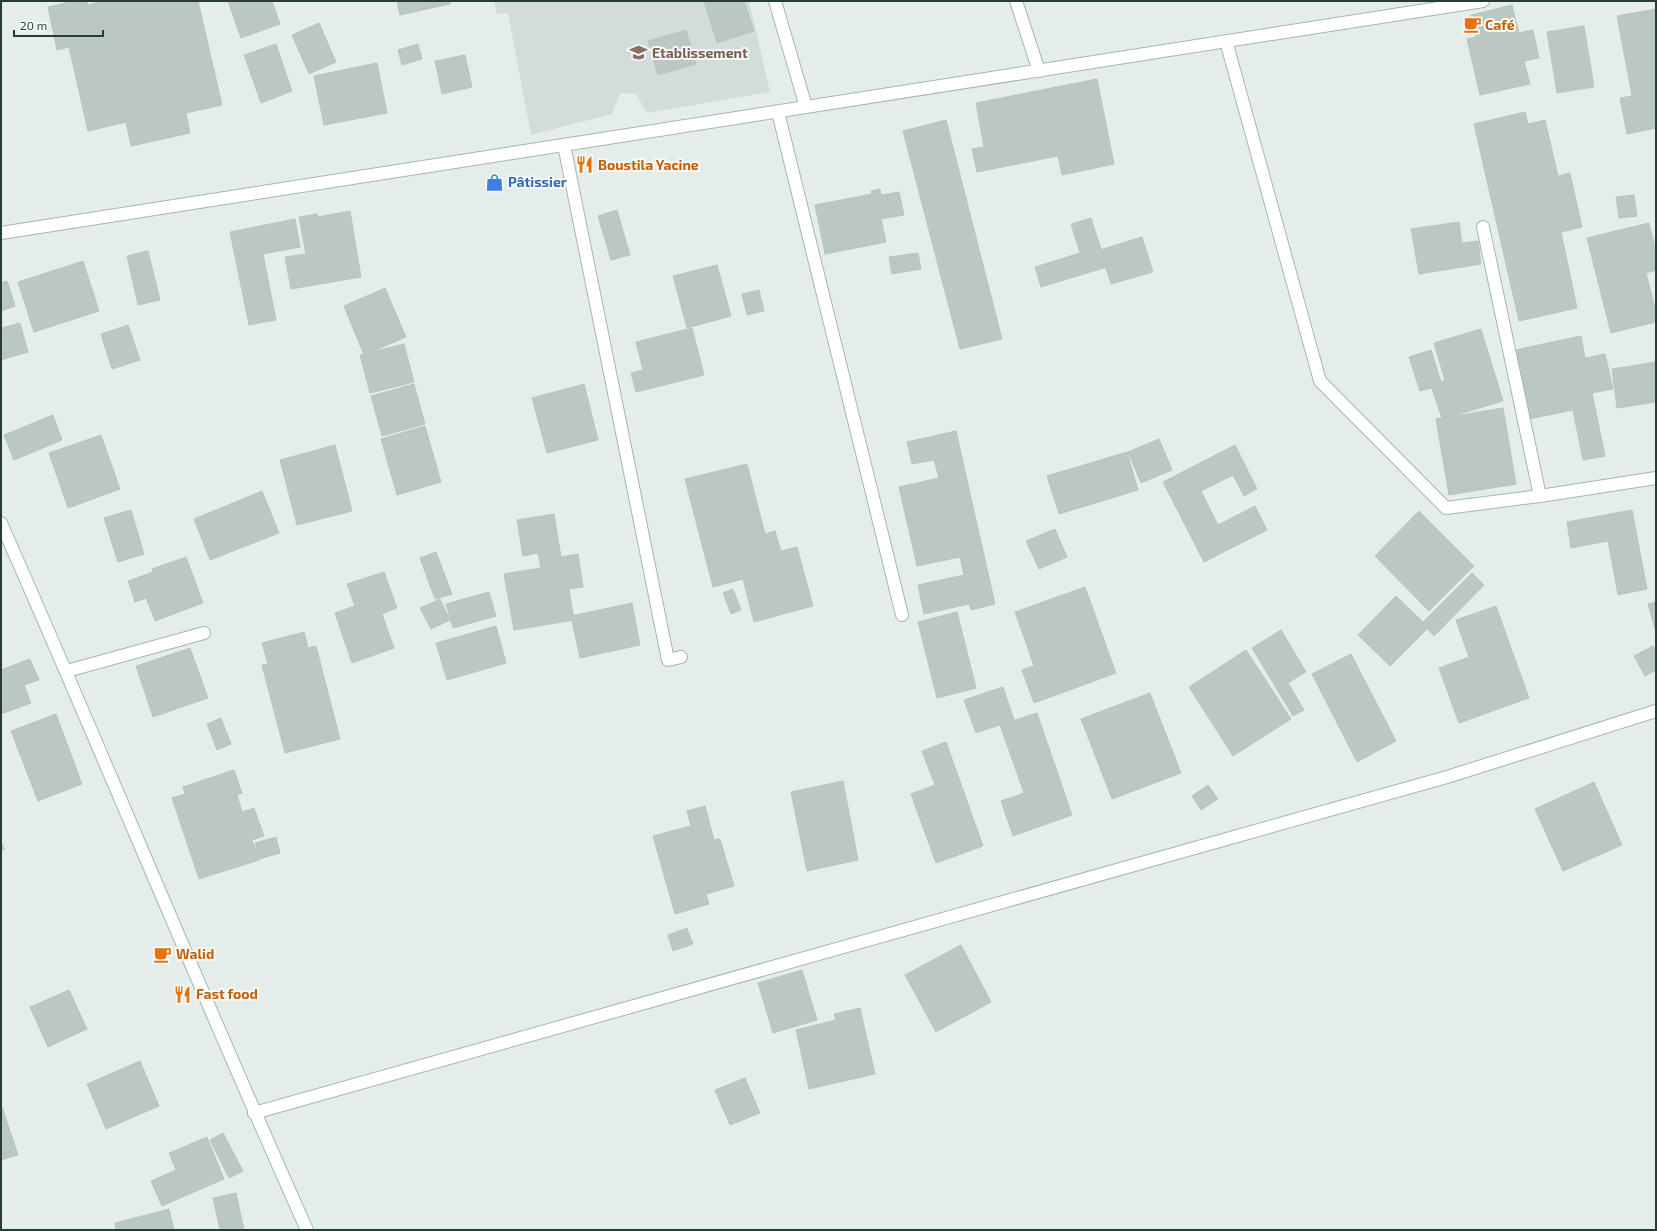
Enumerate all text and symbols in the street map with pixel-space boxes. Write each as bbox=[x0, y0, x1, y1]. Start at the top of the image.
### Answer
scale bar bbox=[14, 12, 103, 38]
cafe icon: Café bbox=[1462, 15, 1482, 35]
place label: Café bbox=[1485, 16, 1515, 33]
text: 20 m bbox=[20, 18, 47, 32]
school or university icon: Etablissement bbox=[629, 43, 649, 63]
place label: Etablissement bbox=[652, 44, 748, 61]
restaurant icon: Boustila Yacine bbox=[575, 155, 595, 175]
place label: Boustila Yacine bbox=[598, 156, 699, 173]
shop icon: Pâtissier bbox=[485, 172, 505, 192]
place label: Pâtissier bbox=[508, 173, 567, 190]
cafe icon: Walid bbox=[153, 944, 173, 964]
place label: Walid bbox=[176, 945, 214, 962]
restaurant icon: Fast food bbox=[173, 984, 193, 1004]
place label: Fast food bbox=[196, 985, 258, 1002]

